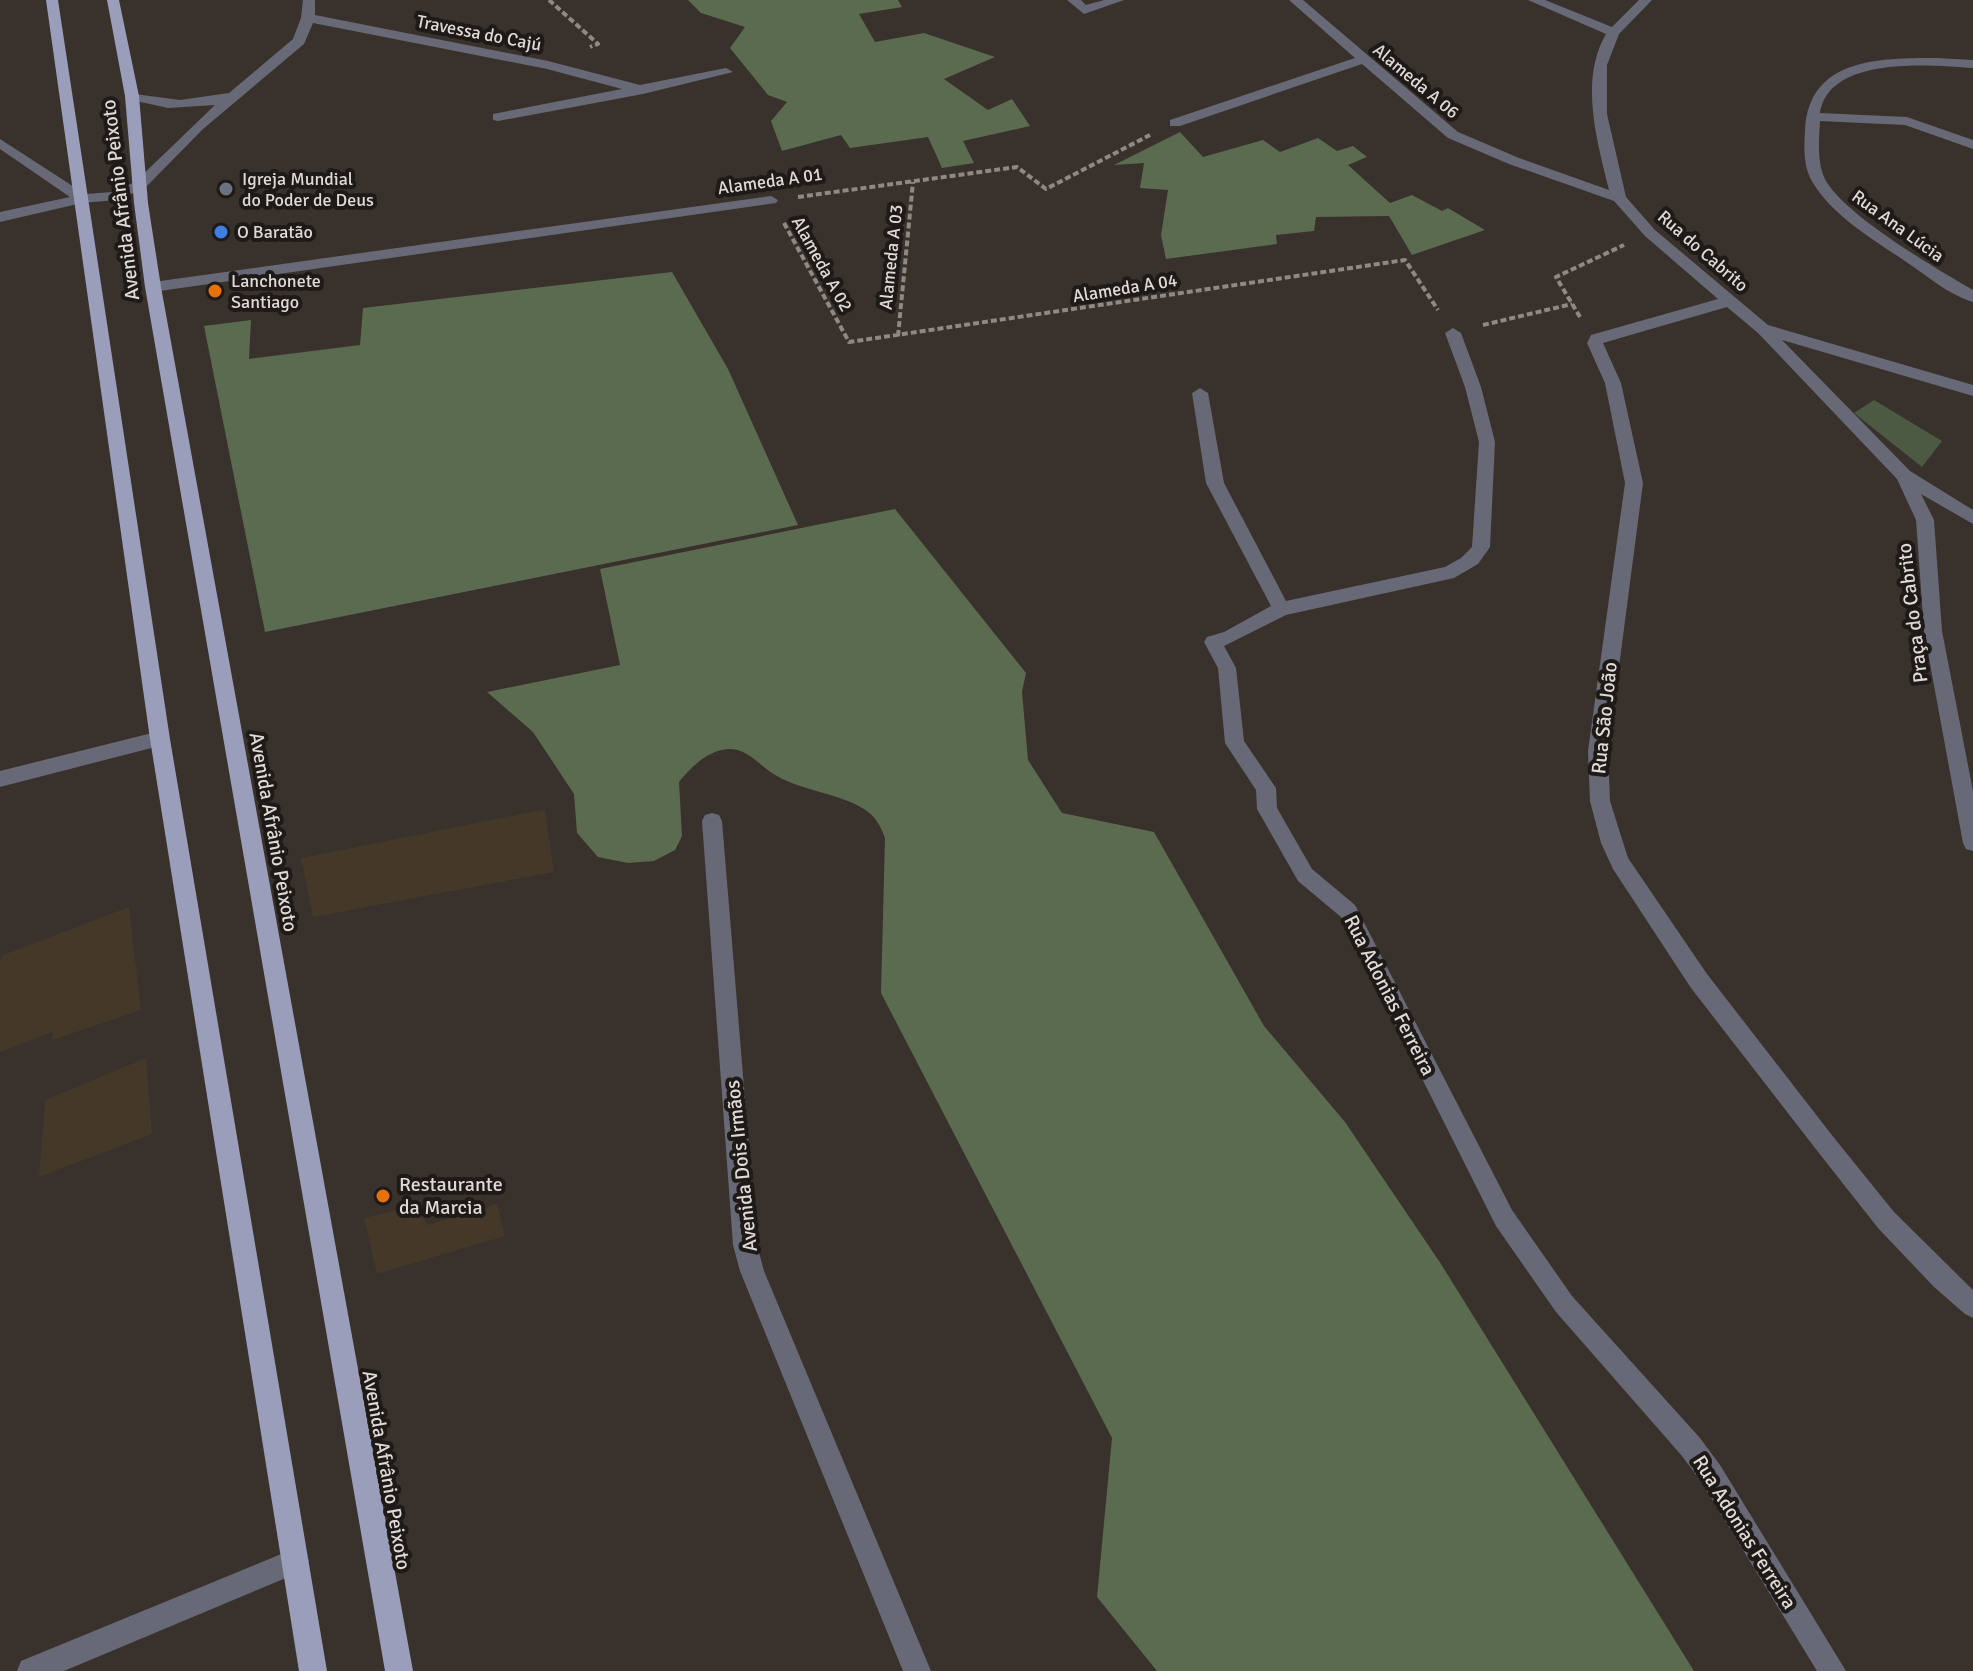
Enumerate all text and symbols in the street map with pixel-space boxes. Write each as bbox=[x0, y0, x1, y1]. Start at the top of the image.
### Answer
street label: Travessa do Cajú bbox=[415, 10, 543, 56]
street label: Alameda A 06 bbox=[1368, 39, 1464, 123]
street label: Avenida Afrânio Peixoto bbox=[96, 98, 145, 302]
street label: Alameda A 01 bbox=[716, 163, 824, 199]
place label: Igreja Mundial do Poder de Deus bbox=[242, 168, 374, 211]
marker: Igreja Mundial do Poder de Deus bbox=[217, 180, 235, 198]
street label: Rua Ana Lúcia bbox=[1848, 185, 1948, 267]
street label: Alameda A 03 bbox=[875, 203, 907, 311]
street label: Rua do Cabrito bbox=[1653, 206, 1753, 296]
street label: Alameda A 02 bbox=[787, 212, 857, 316]
place label: O Baratão bbox=[237, 221, 313, 243]
marker: O Baratão bbox=[212, 223, 230, 241]
street label: Alameda A 04 bbox=[1071, 269, 1179, 307]
place label: Lanchonete Santiago bbox=[231, 270, 321, 313]
marker: Lanchonete Santiago bbox=[206, 282, 224, 300]
street label: Praça do Cabrito bbox=[1892, 542, 1933, 684]
street label: Rua São João bbox=[1586, 661, 1623, 775]
street label: Avenida Afrânio Peixoto bbox=[244, 730, 303, 934]
street label: Rua Adonias Ferreira bbox=[1338, 911, 1441, 1080]
street label: Avenida Dois Irmãos bbox=[720, 1079, 763, 1253]
place label: Restaurante da Marcia bbox=[399, 1172, 503, 1220]
marker: Restaurante da Marcia bbox=[374, 1187, 392, 1205]
street label: Avenida Afrânio Peixoto bbox=[357, 1368, 416, 1572]
street label: Rua Adonias Ferreira bbox=[1687, 1451, 1802, 1614]

